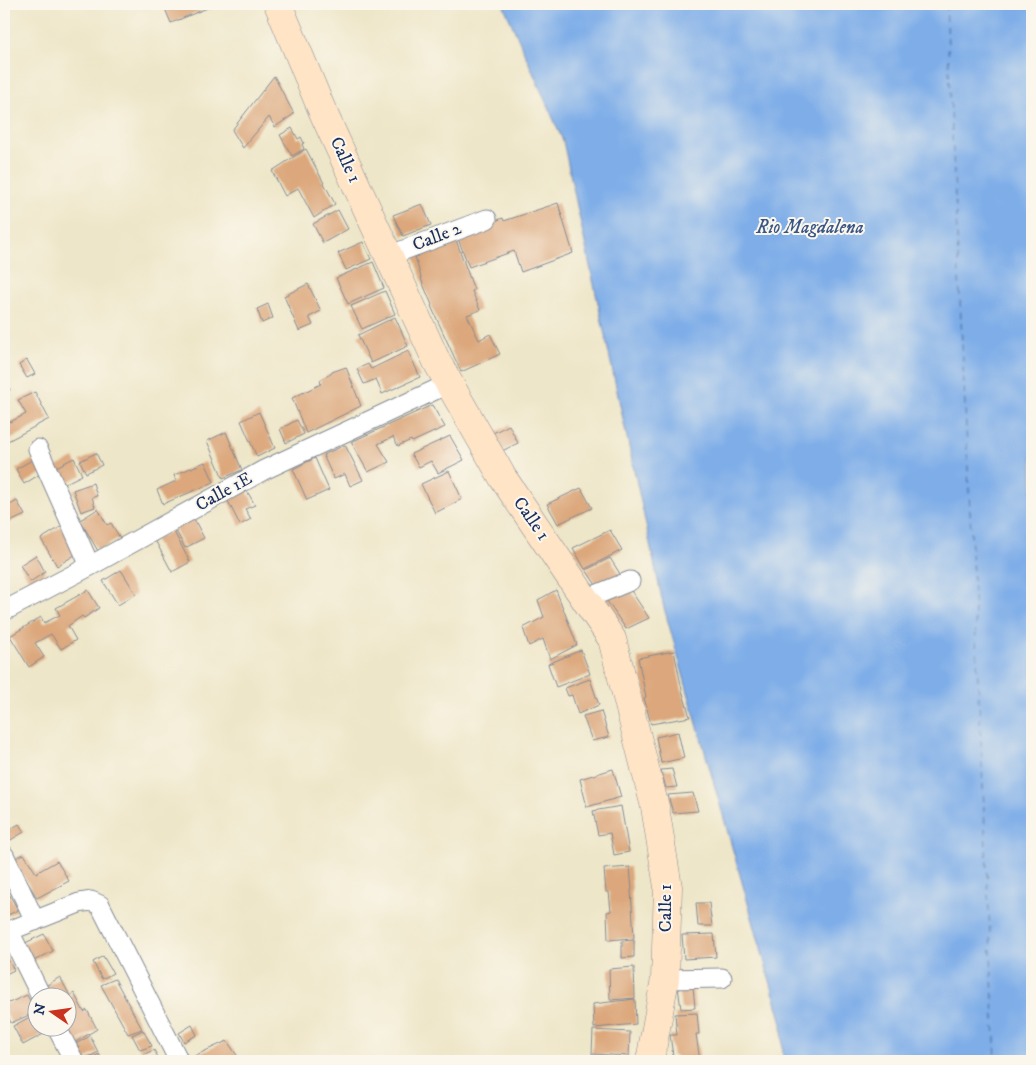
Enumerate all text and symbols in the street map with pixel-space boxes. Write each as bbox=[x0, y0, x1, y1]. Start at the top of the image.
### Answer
street label: Calle 1 bbox=[325, 133, 365, 187]
water label: Rio Magdalena bbox=[755, 216, 864, 239]
street label: Calle 2 bbox=[409, 218, 465, 256]
street label: Calle 1E bbox=[192, 467, 256, 516]
street label: Calle 1 bbox=[508, 493, 554, 545]
street label: Calle 1 bbox=[655, 884, 677, 932]
north arrow bbox=[28, 988, 78, 1038]
text: N bbox=[30, 1001, 50, 1017]

